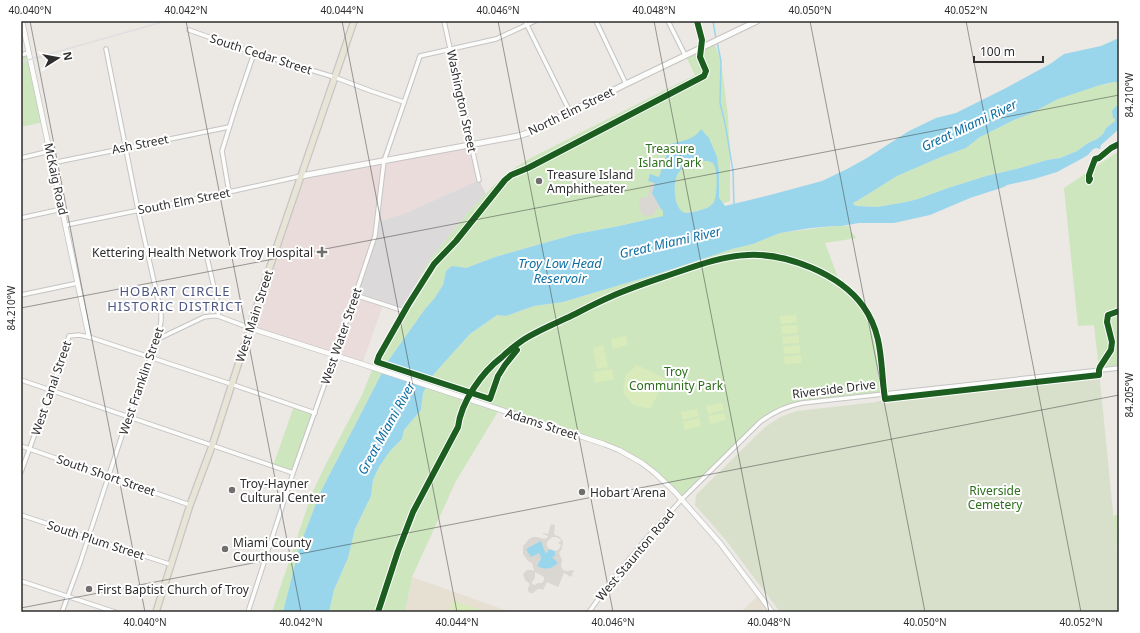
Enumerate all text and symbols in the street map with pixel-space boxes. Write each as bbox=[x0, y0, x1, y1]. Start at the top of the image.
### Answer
text: 40.040°N bbox=[8, 3, 52, 17]
text: 40.042°N bbox=[164, 3, 208, 17]
text: 40.044°N bbox=[320, 3, 364, 17]
text: 40.046°N bbox=[476, 3, 520, 17]
text: 40.048°N bbox=[632, 3, 676, 17]
text: 40.050°N bbox=[788, 3, 832, 17]
text: 40.052°N bbox=[944, 3, 988, 17]
street label: South Cedar Street bbox=[208, 30, 315, 79]
north arrow bbox=[38, 38, 78, 78]
scale bar bbox=[974, 38, 1043, 64]
text: 100 m bbox=[980, 43, 1015, 60]
street label: Washington Street bbox=[443, 48, 481, 154]
text: N bbox=[60, 50, 77, 62]
text: 84.210°W bbox=[1122, 72, 1136, 117]
street label: North Elm Street bbox=[525, 83, 617, 139]
water label: Great Miami River bbox=[918, 95, 1020, 155]
street label: Ash Street bbox=[110, 130, 170, 158]
park label: Treasure Island Park bbox=[639, 140, 702, 171]
street label: McKaig Road bbox=[40, 141, 72, 217]
place label: Treasure Island Amphitheater bbox=[547, 166, 634, 197]
marker: Treasure Island Amphitheater bbox=[534, 176, 544, 186]
street label: South Elm Street bbox=[136, 184, 232, 218]
water label: Great Miami River bbox=[617, 221, 723, 262]
place label: Kettering Health Network Troy Hospital bbox=[92, 244, 313, 261]
marker: Kettering Health Network Troy Hospital bbox=[316, 246, 328, 258]
water label: Troy Low Head Reservoir bbox=[518, 254, 602, 287]
street label: West Main Street bbox=[231, 267, 277, 364]
district label: HOBART CIRCLE HISTORIC DISTRICT bbox=[107, 282, 243, 315]
text: 84.210°W bbox=[4, 285, 18, 330]
street label: West Water Street bbox=[316, 285, 366, 387]
street label: West Franklin Street bbox=[115, 324, 168, 437]
street label: West Canal Street bbox=[27, 338, 75, 438]
park label: Troy Community Park bbox=[629, 363, 724, 394]
text: 84.205°W bbox=[1122, 372, 1136, 417]
street label: Riverside Drive bbox=[791, 375, 877, 403]
water label: Great Miami River bbox=[353, 378, 419, 478]
street label: Adams Street bbox=[504, 404, 581, 444]
street label: South Short Street bbox=[54, 450, 158, 500]
place label: Troy-Hayner Cultural Center bbox=[240, 475, 325, 506]
park label: Riverside Cemetery bbox=[968, 482, 1023, 513]
place label: Hobart Arena bbox=[590, 484, 666, 501]
marker: Troy-Hayner Cultural Center bbox=[227, 485, 237, 495]
marker: Hobart Arena bbox=[577, 487, 587, 497]
street label: West Staunton Road bbox=[592, 506, 678, 604]
street label: South Plum Street bbox=[45, 516, 148, 564]
place label: Miami County Courthouse bbox=[233, 534, 312, 565]
marker: Miami County Courthouse bbox=[220, 544, 230, 554]
place label: First Baptist Church of Troy bbox=[97, 581, 250, 598]
marker: First Baptist Church of Troy bbox=[84, 584, 94, 594]
text: 40.040°N bbox=[123, 615, 167, 629]
text: 40.042°N bbox=[279, 615, 323, 629]
text: 40.044°N bbox=[435, 615, 479, 629]
text: 40.046°N bbox=[591, 615, 635, 629]
text: 40.048°N bbox=[747, 615, 791, 629]
text: 40.050°N bbox=[903, 615, 947, 629]
text: 40.052°N bbox=[1059, 615, 1103, 629]

